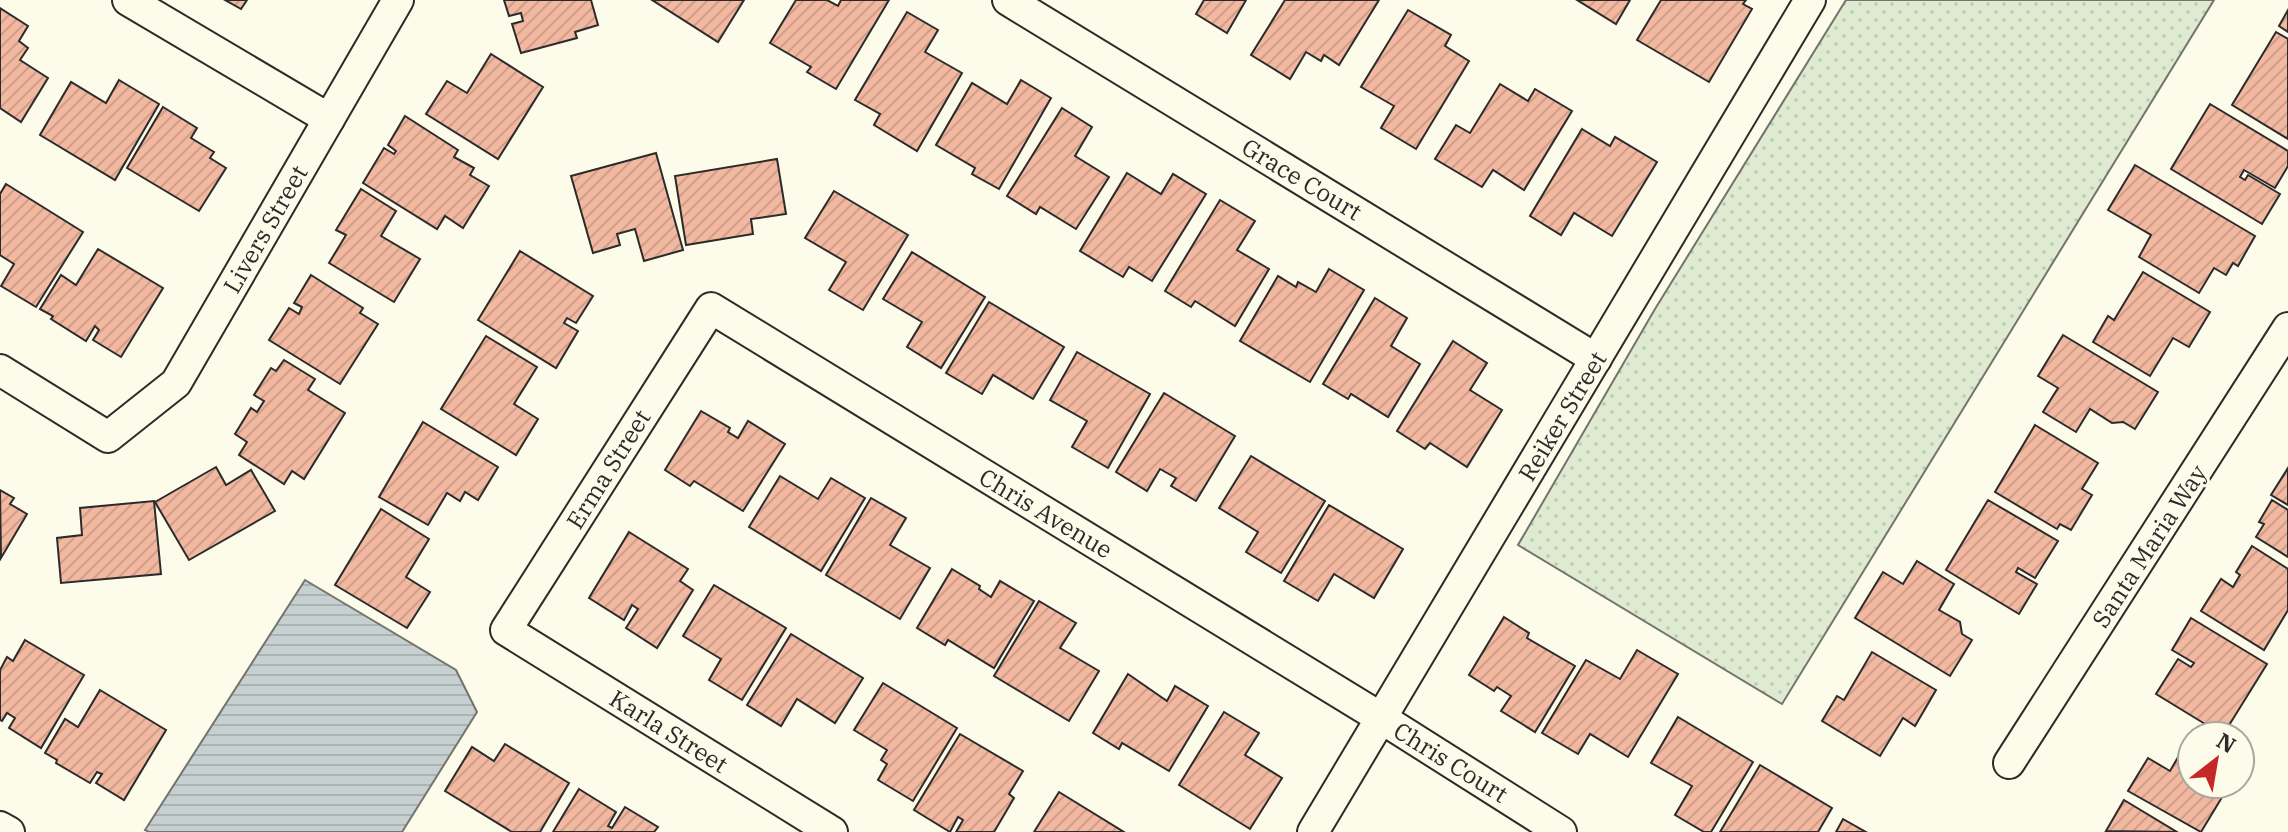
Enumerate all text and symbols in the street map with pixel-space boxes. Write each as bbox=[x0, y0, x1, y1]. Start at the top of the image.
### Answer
street label: Grace Court bbox=[1236, 131, 1368, 227]
street label: Livers Street bbox=[215, 159, 315, 299]
street label: Reiker Street bbox=[1511, 345, 1613, 487]
street label: Erma Street bbox=[559, 403, 657, 535]
street label: Santa Maria Way bbox=[2084, 458, 2214, 634]
street label: Chris Avenue bbox=[973, 461, 1119, 565]
street label: Karla Street bbox=[604, 682, 734, 780]
street label: Chris Court bbox=[1388, 714, 1514, 810]
north arrow bbox=[2176, 720, 2256, 800]
text: N bbox=[2212, 726, 2241, 759]

